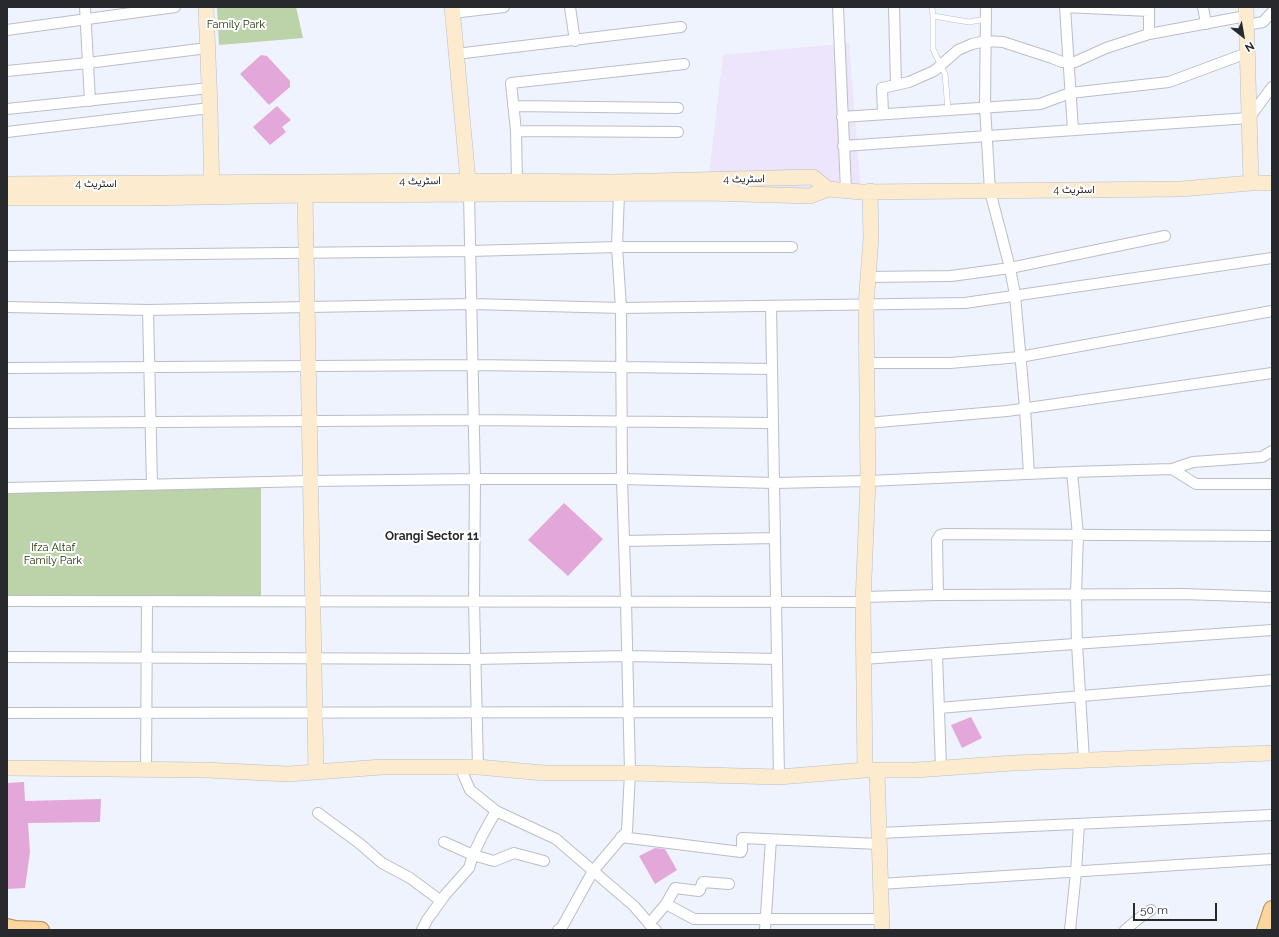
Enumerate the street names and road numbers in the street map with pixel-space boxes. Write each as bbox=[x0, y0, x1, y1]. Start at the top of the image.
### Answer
street label: اسٹریٹ 4 bbox=[723, 172, 765, 186]
street label: اسٹریٹ 4 bbox=[399, 174, 441, 188]
street label: اسٹریٹ 4 bbox=[75, 177, 117, 191]
street label: اسٹریٹ 4 bbox=[1053, 183, 1095, 197]

